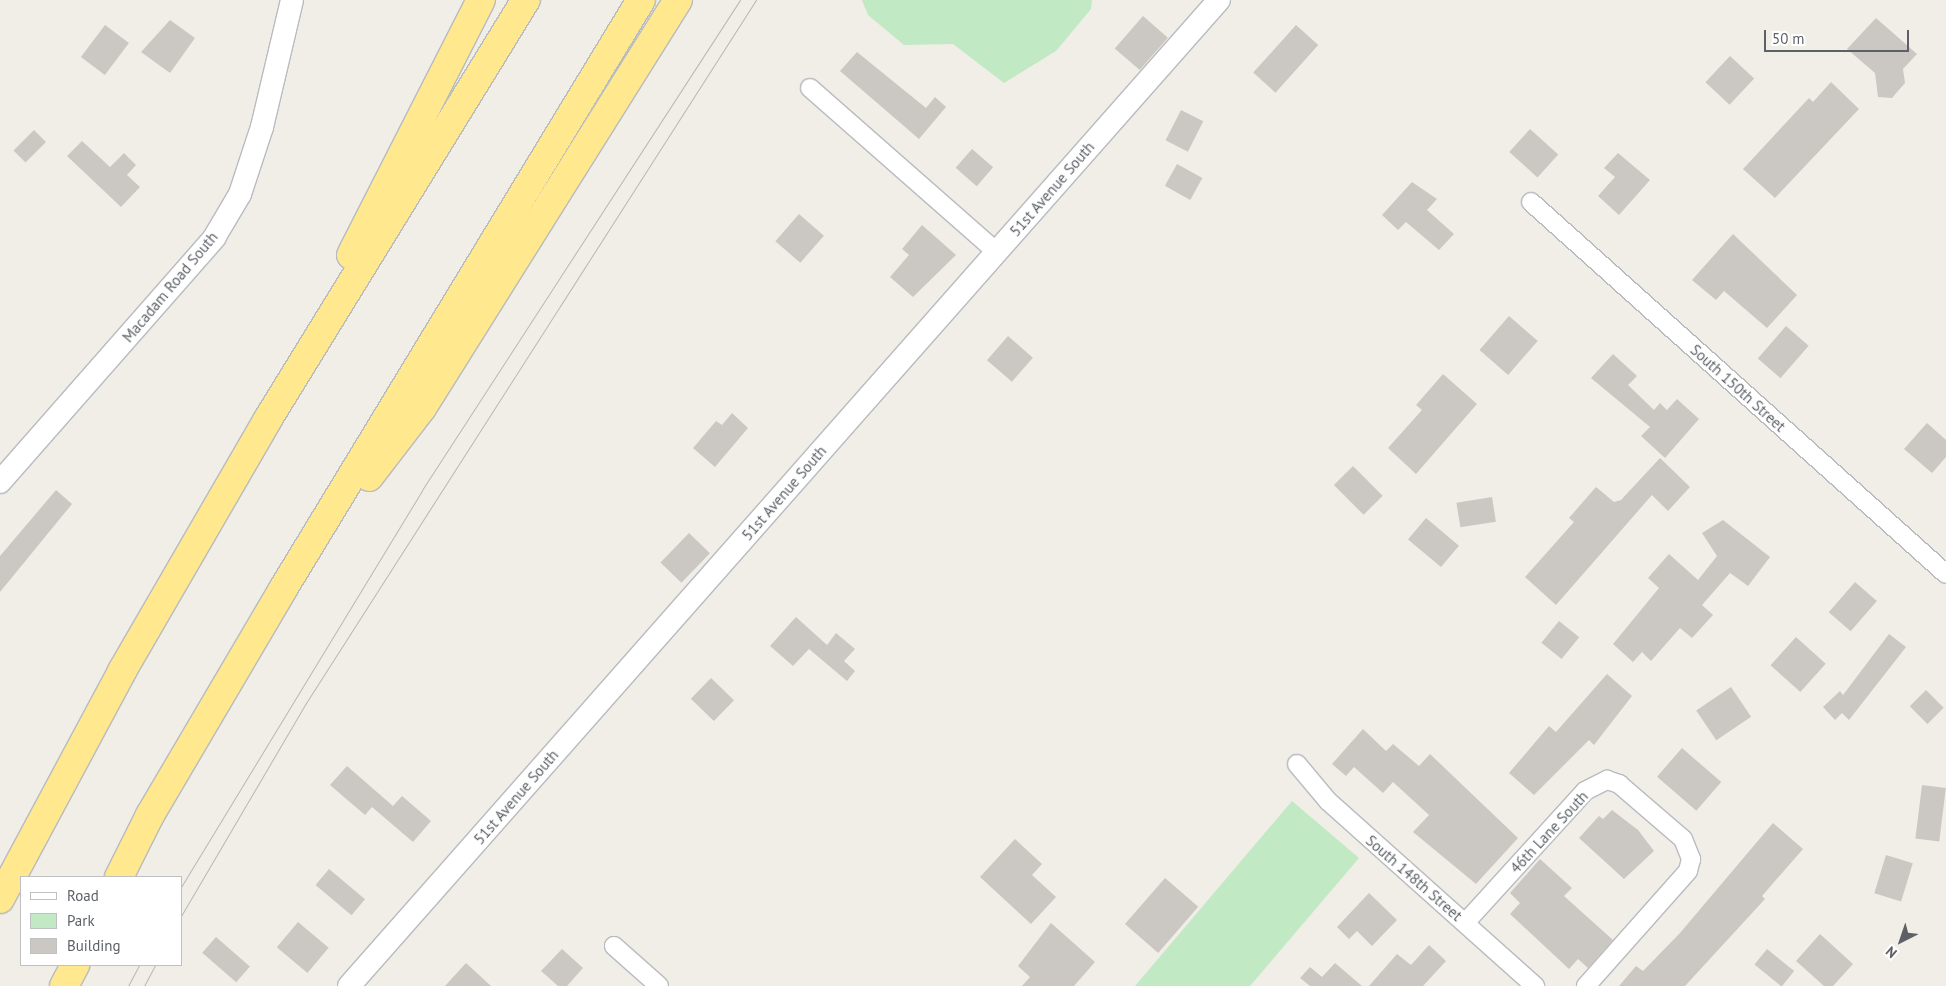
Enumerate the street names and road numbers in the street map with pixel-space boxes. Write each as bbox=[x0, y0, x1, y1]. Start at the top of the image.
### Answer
street label: 51st Avenue South bbox=[1006, 138, 1098, 240]
street label: Macadam Road South bbox=[119, 228, 221, 346]
street label: South 150th Street bbox=[1687, 341, 1789, 435]
street label: 51st Avenue South bbox=[738, 442, 830, 544]
street label: 51st Avenue South bbox=[470, 746, 562, 848]
street label: 46th Lane South bbox=[1506, 787, 1592, 877]
street label: South 148th Street bbox=[1362, 831, 1466, 925]

